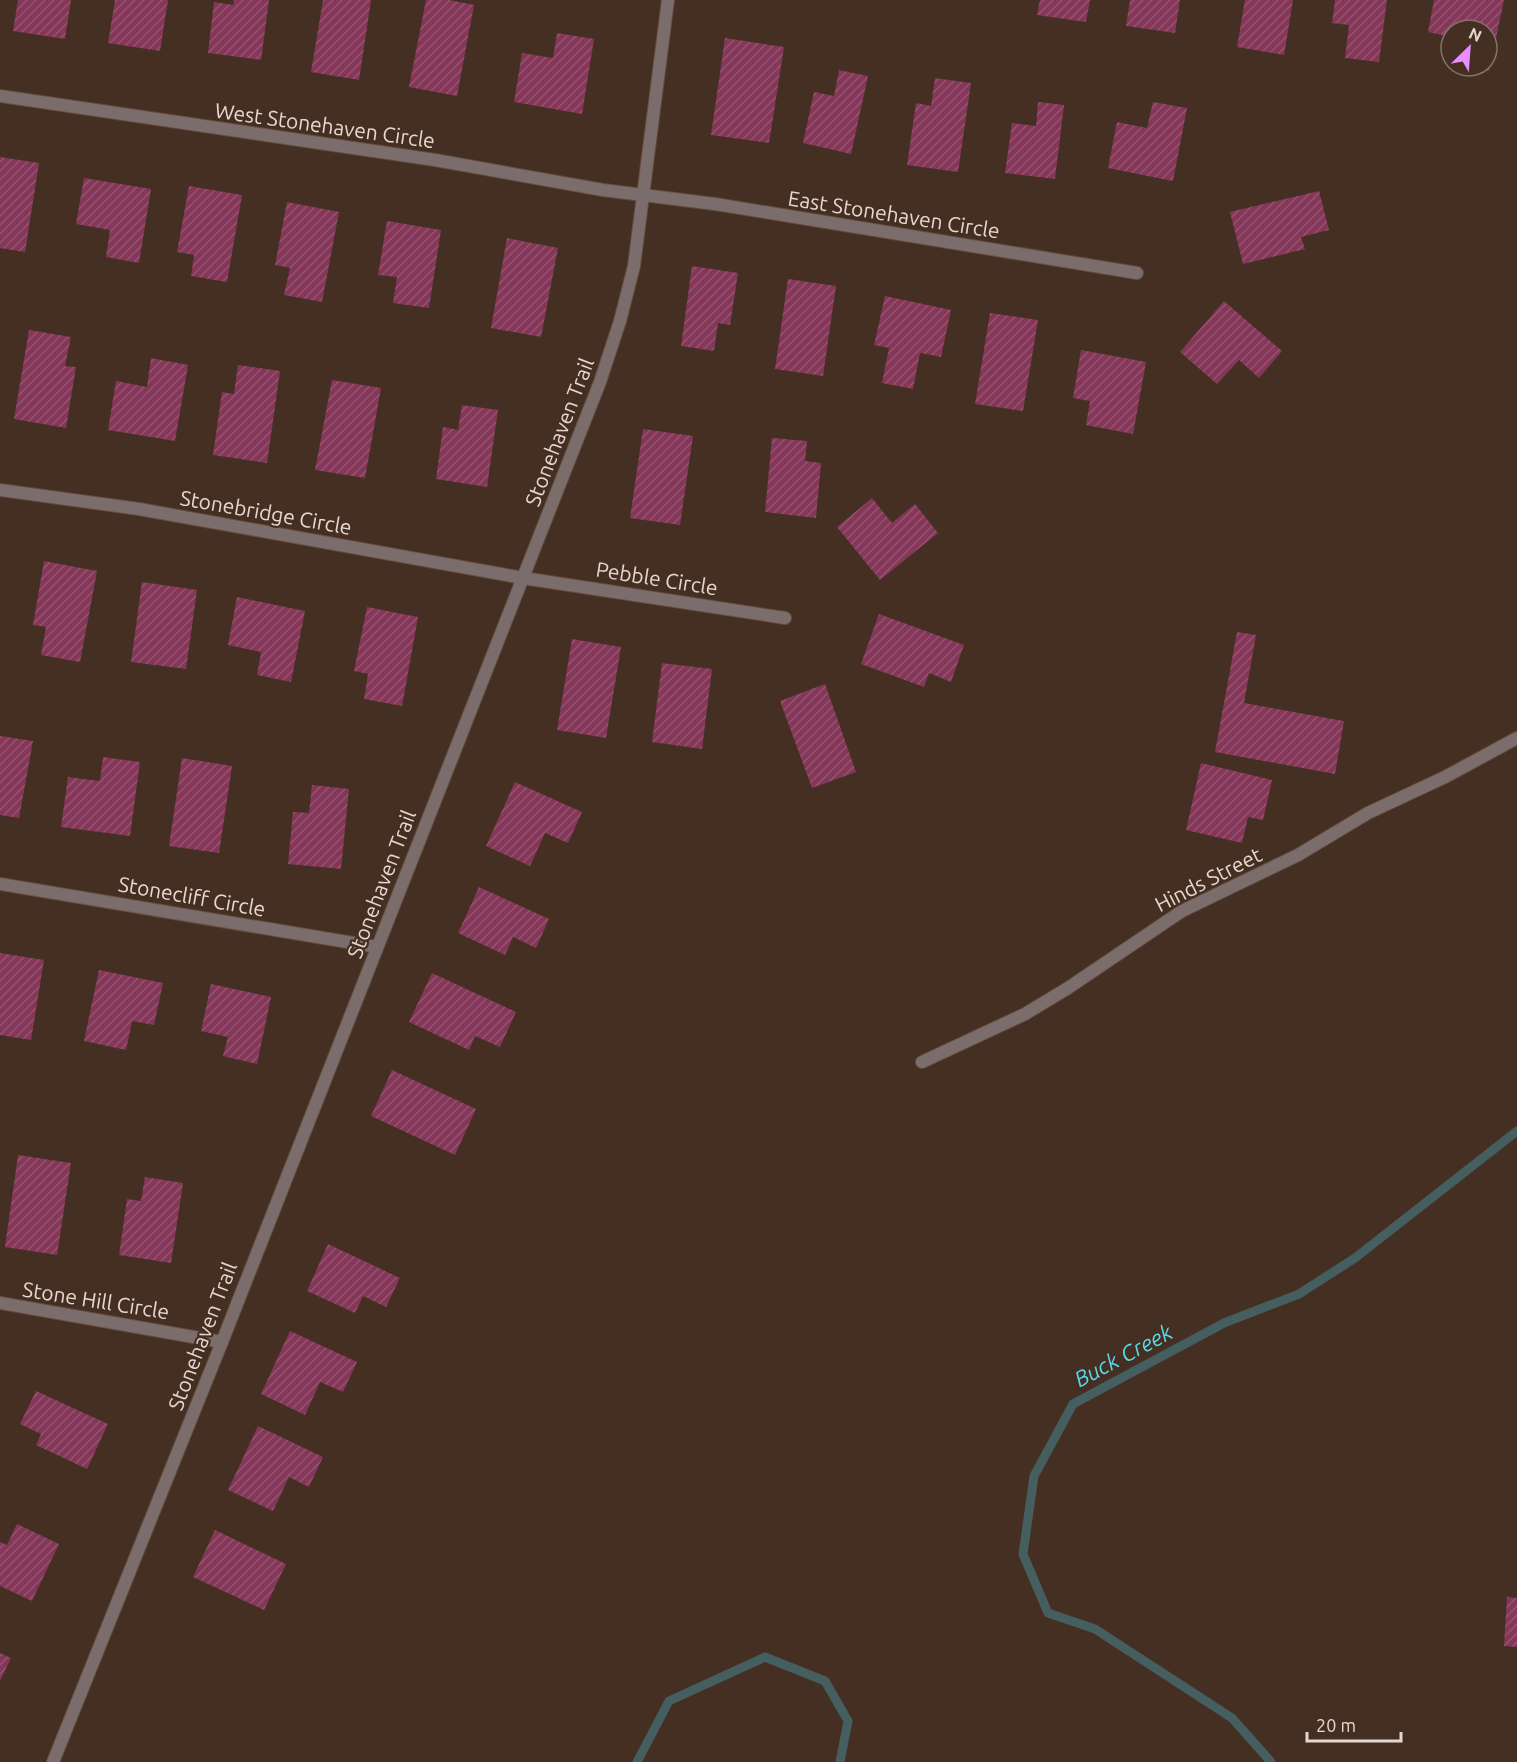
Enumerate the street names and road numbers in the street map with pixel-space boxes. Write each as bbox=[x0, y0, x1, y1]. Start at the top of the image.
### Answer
street label: West Stonehaven Circle bbox=[213, 98, 437, 152]
street label: East Stonehaven Circle bbox=[786, 185, 1002, 243]
street label: Stonehaven Trail bbox=[520, 355, 598, 509]
street label: Stonebridge Circle bbox=[178, 485, 354, 539]
street label: Pebble Circle bbox=[594, 557, 720, 599]
street label: Stonehaven Trail bbox=[342, 807, 420, 961]
street label: Hinds Street bbox=[1151, 842, 1265, 916]
street label: Stonecliff Circle bbox=[117, 871, 267, 921]
street label: Stonehaven Trail bbox=[163, 1259, 241, 1413]
street label: Stone Hill Circle bbox=[21, 1277, 171, 1323]

